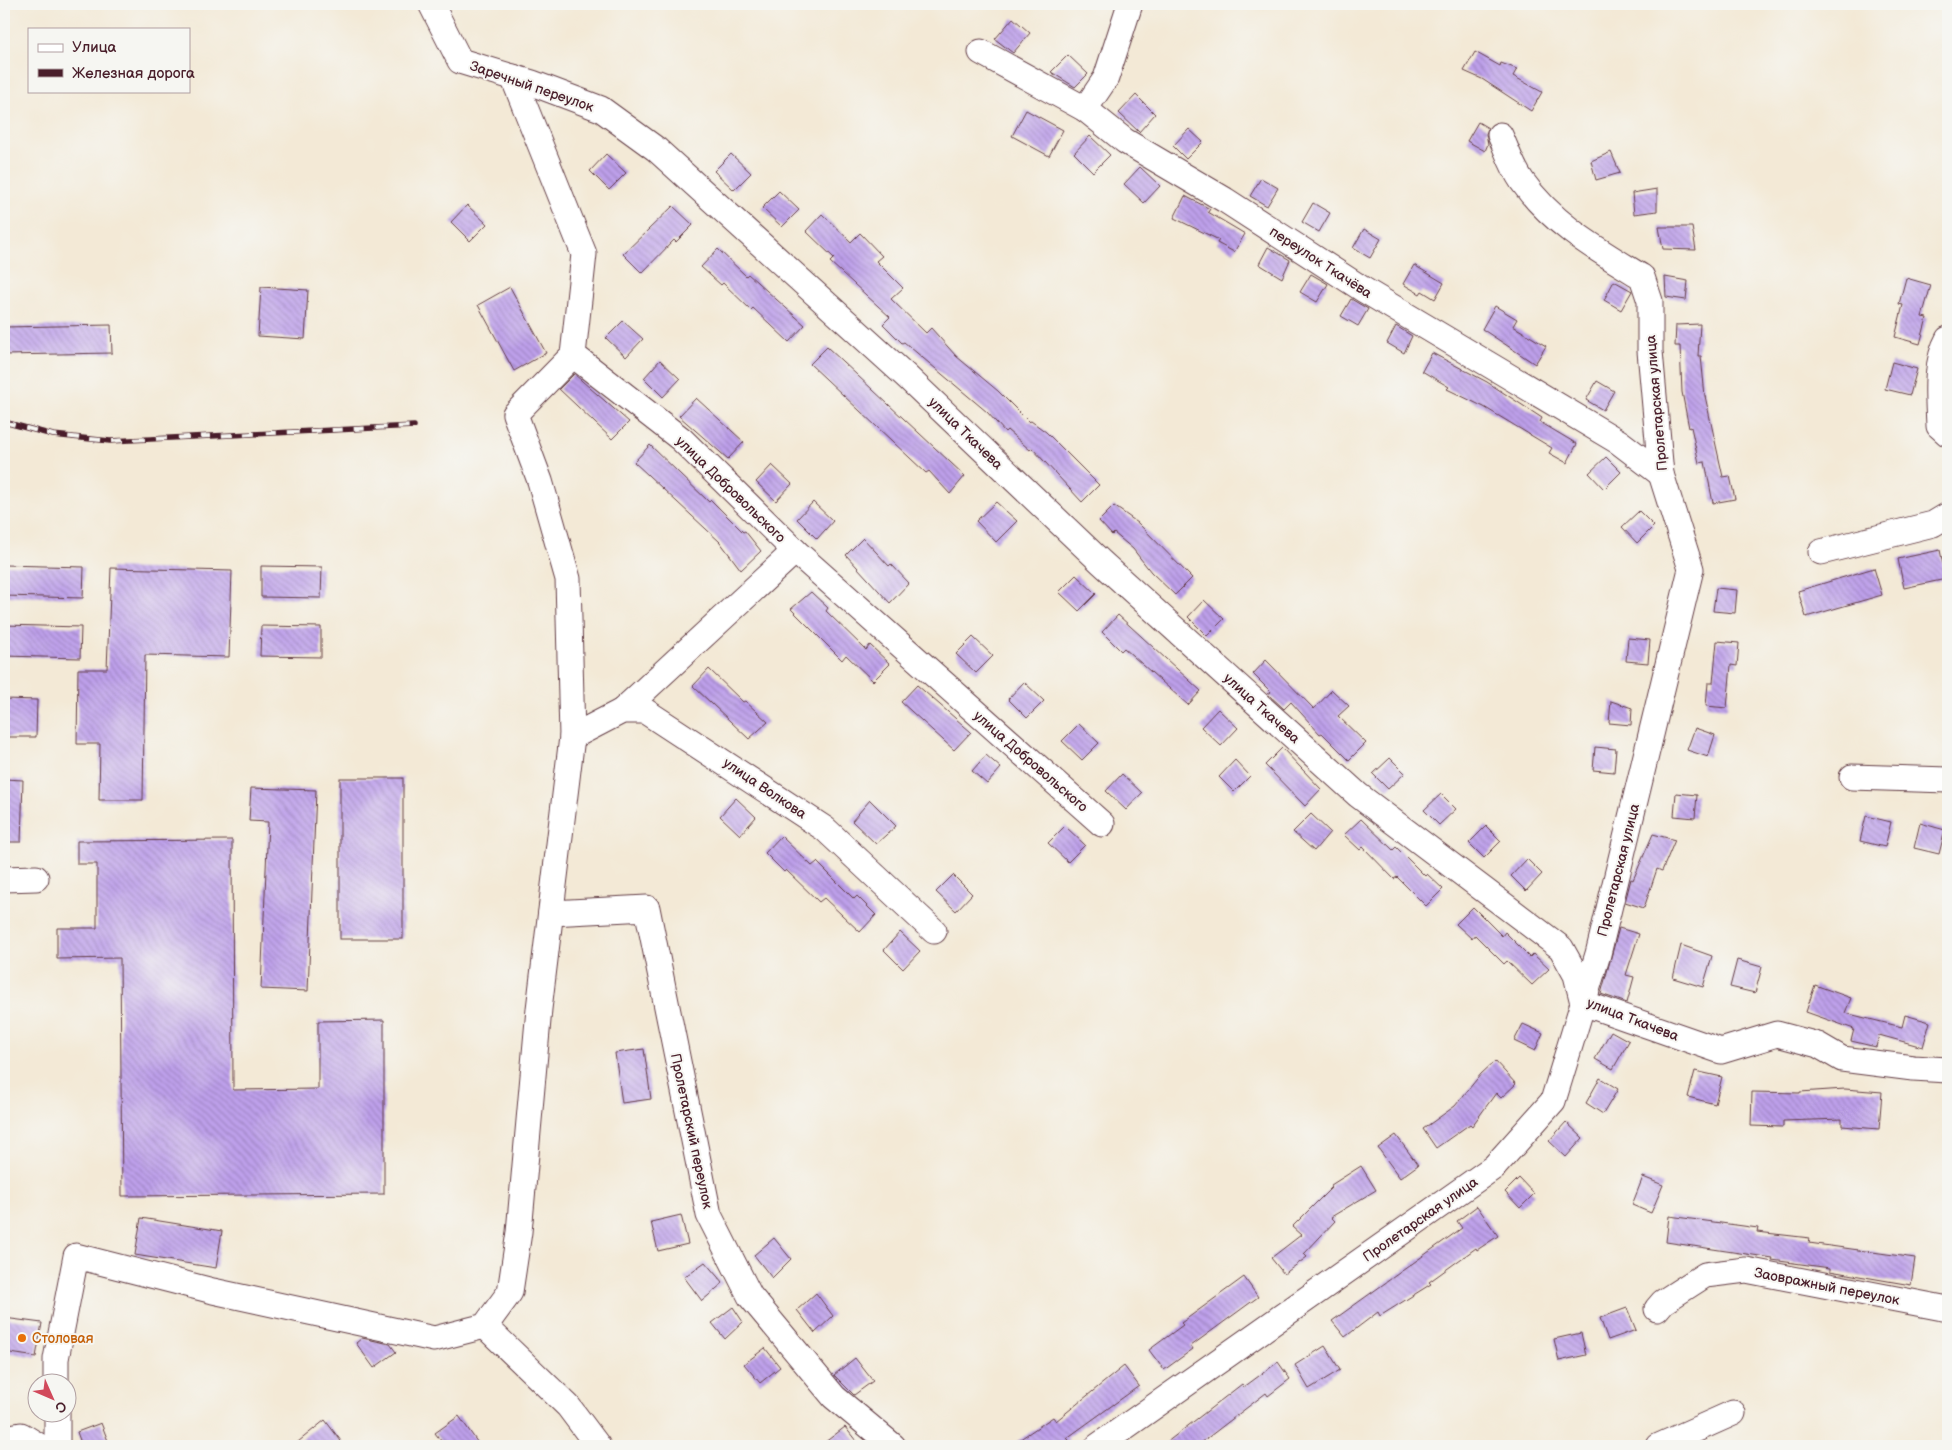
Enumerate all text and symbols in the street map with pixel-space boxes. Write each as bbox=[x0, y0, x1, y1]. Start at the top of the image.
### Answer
legend bbox=[28, 28, 190, 92]
text: Улица bbox=[72, 38, 117, 57]
street label: Заречный переулок bbox=[468, 57, 597, 116]
text: Железная дорога bbox=[72, 64, 195, 83]
street label: переулок Ткачёва bbox=[1266, 223, 1376, 302]
street label: Пролетарская улица bbox=[1642, 334, 1671, 472]
street label: улица Ткачева bbox=[925, 394, 1007, 474]
street label: улица Добровольского bbox=[672, 433, 789, 546]
street label: улица Ткачева bbox=[1220, 670, 1304, 748]
street label: улица Добровольского bbox=[970, 707, 1091, 816]
street label: улица Волкова bbox=[720, 754, 810, 823]
street label: Пролетарская улица bbox=[1594, 801, 1643, 938]
street label: улица Ткачева bbox=[1585, 994, 1682, 1045]
street label: Пролетарский переулок bbox=[667, 1052, 716, 1211]
street label: Пролетарская улица bbox=[1360, 1173, 1482, 1265]
street label: Заовражный переулок bbox=[1753, 1264, 1901, 1309]
place label: Столовая bbox=[32, 1330, 94, 1347]
marker: Столовая bbox=[16, 1332, 28, 1344]
north arrow bbox=[28, 1372, 78, 1422]
text: С bbox=[51, 1397, 70, 1416]

